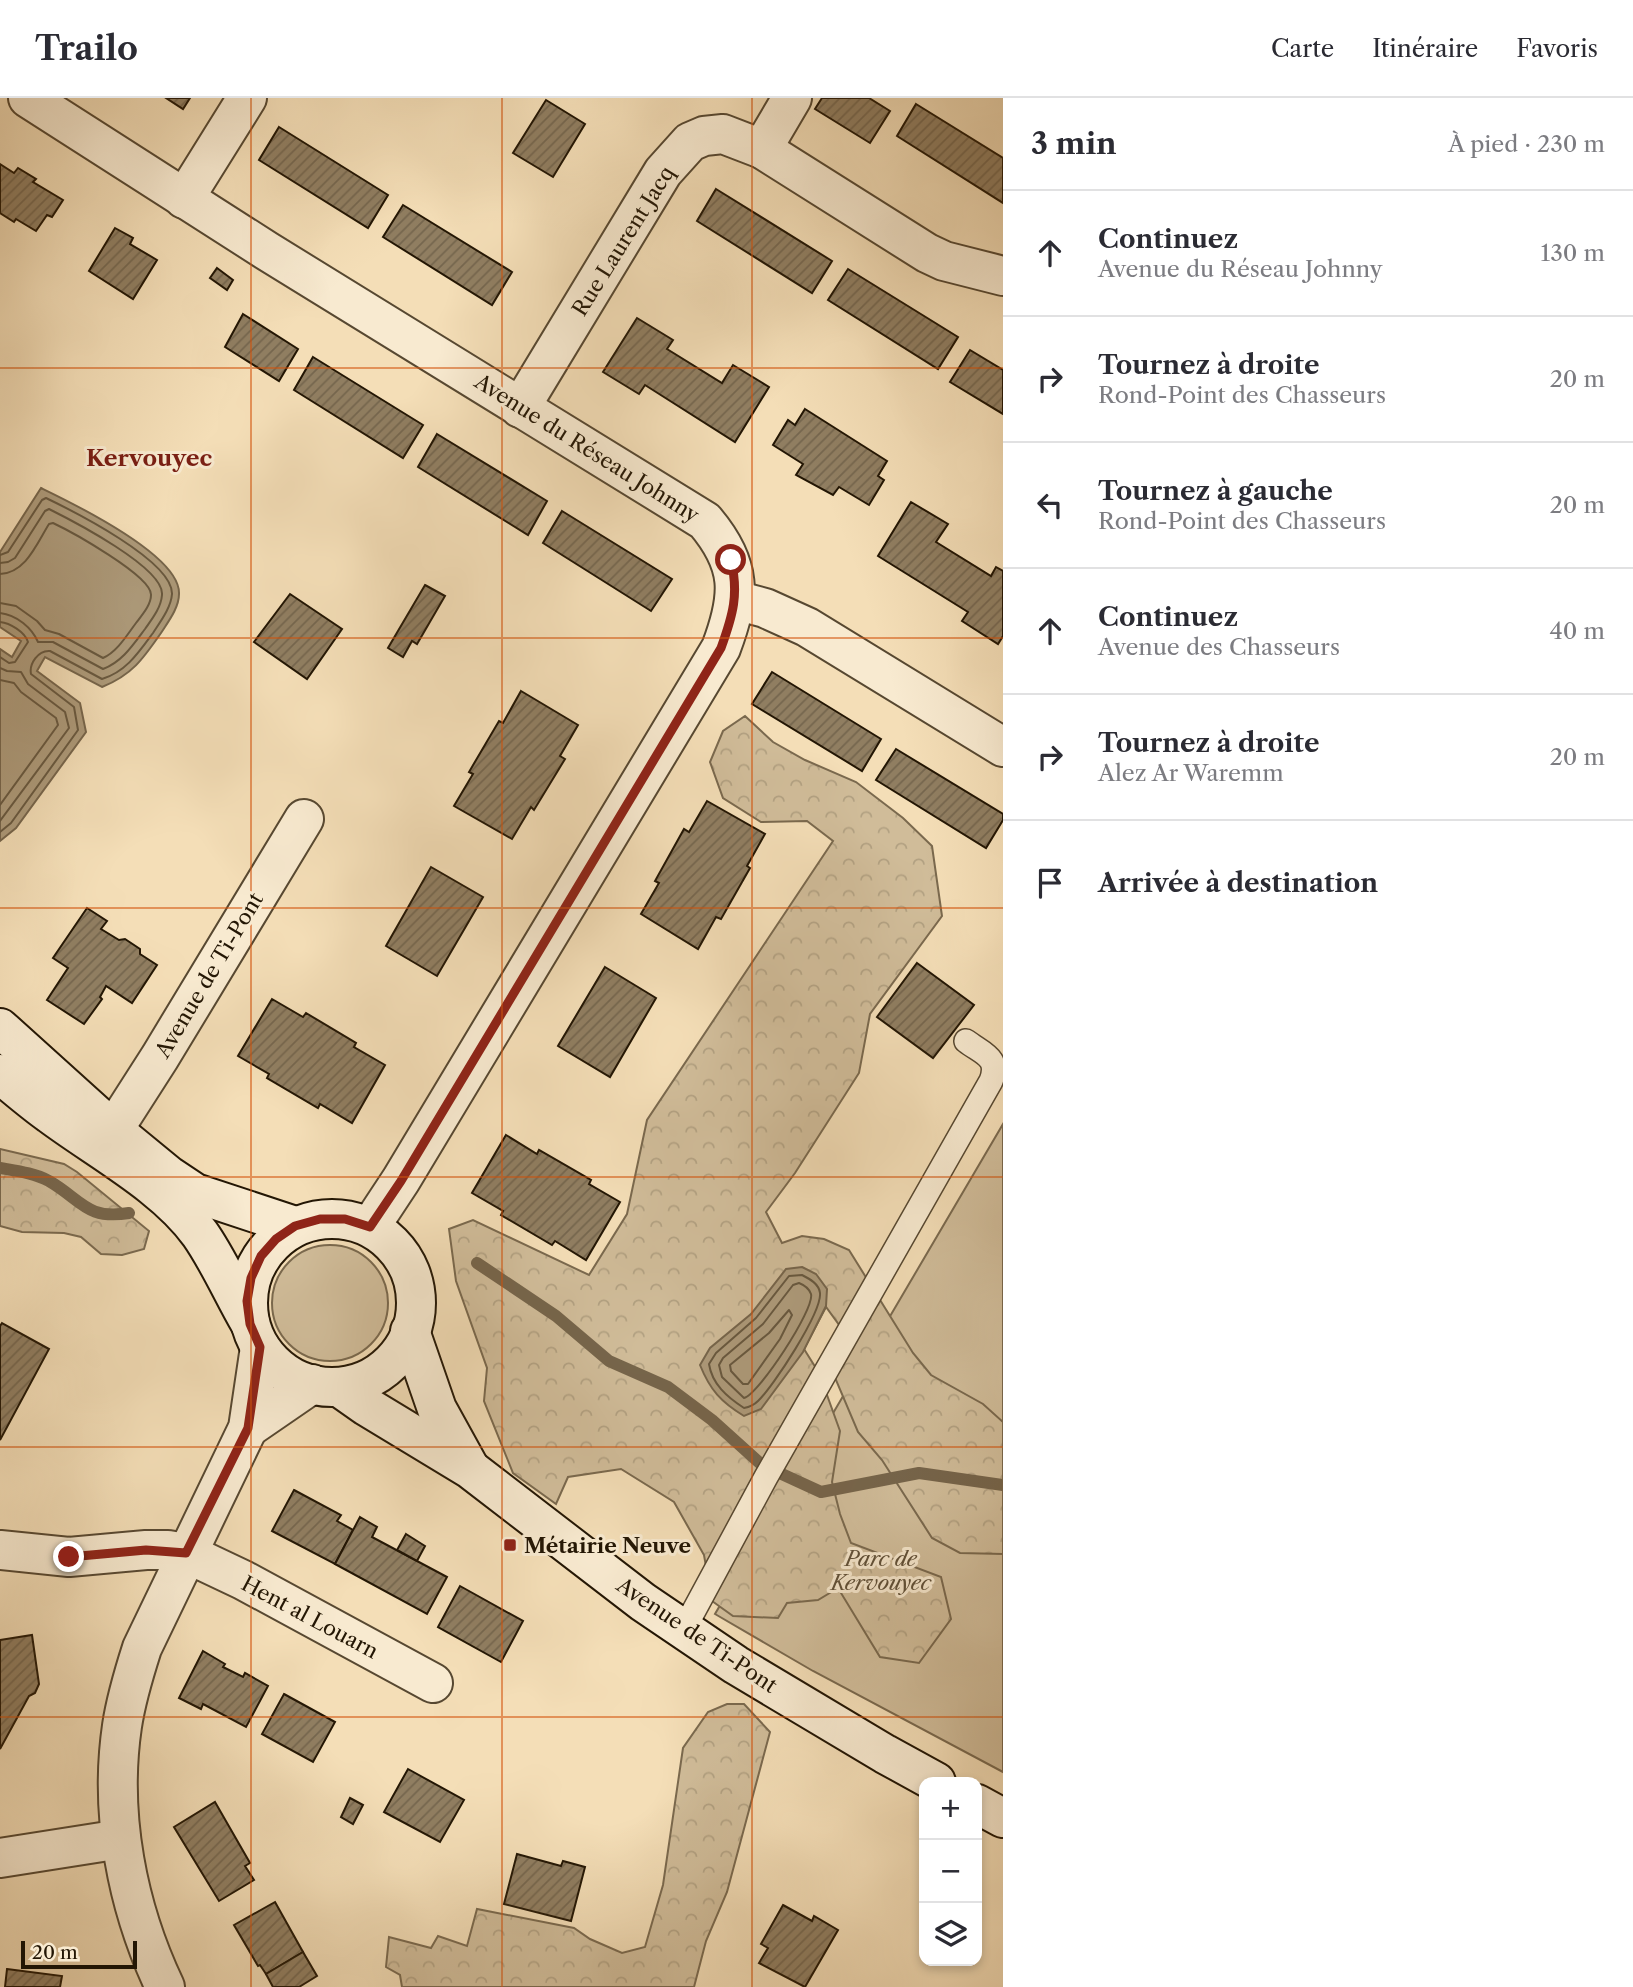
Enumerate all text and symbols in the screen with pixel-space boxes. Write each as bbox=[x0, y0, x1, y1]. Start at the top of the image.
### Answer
text: Trailo bbox=[35, 28, 138, 69]
text: Carte bbox=[1271, 34, 1334, 63]
text: Itinéraire bbox=[1372, 34, 1478, 63]
text: Favoris bbox=[1516, 34, 1598, 63]
text: 3 min bbox=[1031, 125, 1117, 162]
text: À pied · 230 m bbox=[1448, 130, 1605, 158]
street label: Rue Laurent Jacq bbox=[567, 161, 679, 320]
text: Continuez bbox=[1098, 223, 1238, 255]
icon: ahead bbox=[1031, 234, 1069, 272]
text: 130 m bbox=[1541, 239, 1605, 267]
text: Avenue du Réseau Johnny bbox=[1098, 255, 1382, 283]
text: Tournez à droite bbox=[1098, 349, 1320, 381]
icon: right bbox=[1031, 360, 1069, 398]
text: 20 m bbox=[1550, 365, 1605, 393]
street label: Avenue du Réseau Johnny bbox=[469, 368, 704, 528]
text: Rond-Point des Chasseurs bbox=[1098, 381, 1386, 409]
district label: Kervouyec bbox=[86, 444, 212, 472]
text: Tournez à gauche bbox=[1098, 475, 1333, 507]
icon: left bbox=[1031, 486, 1069, 524]
text: 20 m bbox=[1550, 491, 1605, 519]
text: Rond-Point des Chasseurs bbox=[1098, 507, 1386, 535]
route start bbox=[715, 544, 746, 575]
text: Continuez bbox=[1098, 601, 1238, 633]
icon: ahead bbox=[1031, 612, 1069, 650]
text: 40 m bbox=[1550, 617, 1605, 645]
text: Avenue des Chasseurs bbox=[1098, 633, 1340, 661]
text: Tournez à droite bbox=[1098, 727, 1320, 759]
icon: right bbox=[1031, 738, 1069, 776]
text: 20 m bbox=[1550, 743, 1605, 771]
text: Alez Ar Waremm bbox=[1098, 759, 1284, 787]
icon: arrive bbox=[1031, 864, 1069, 902]
text: Arrivée à destination bbox=[1098, 867, 1378, 899]
street label: Avenue de Ti-Pont bbox=[149, 888, 268, 1063]
place label: Métairie Neuve bbox=[524, 1533, 691, 1558]
marker: Métairie Neuve bbox=[502, 1537, 518, 1553]
route end bbox=[53, 1541, 84, 1572]
park label: Parc de Kervouyec bbox=[829, 1546, 933, 1595]
street label: Hent al Louarn bbox=[237, 1571, 383, 1663]
street label: Avenue de Ti-Pont bbox=[611, 1572, 782, 1698]
map controls bbox=[919, 1777, 982, 1966]
button: + bbox=[919, 1777, 982, 1840]
button: − bbox=[919, 1840, 982, 1903]
button: layers bbox=[919, 1903, 982, 1966]
scale bar bbox=[21, 1938, 136, 1970]
text: 20 m bbox=[32, 1941, 78, 1964]

